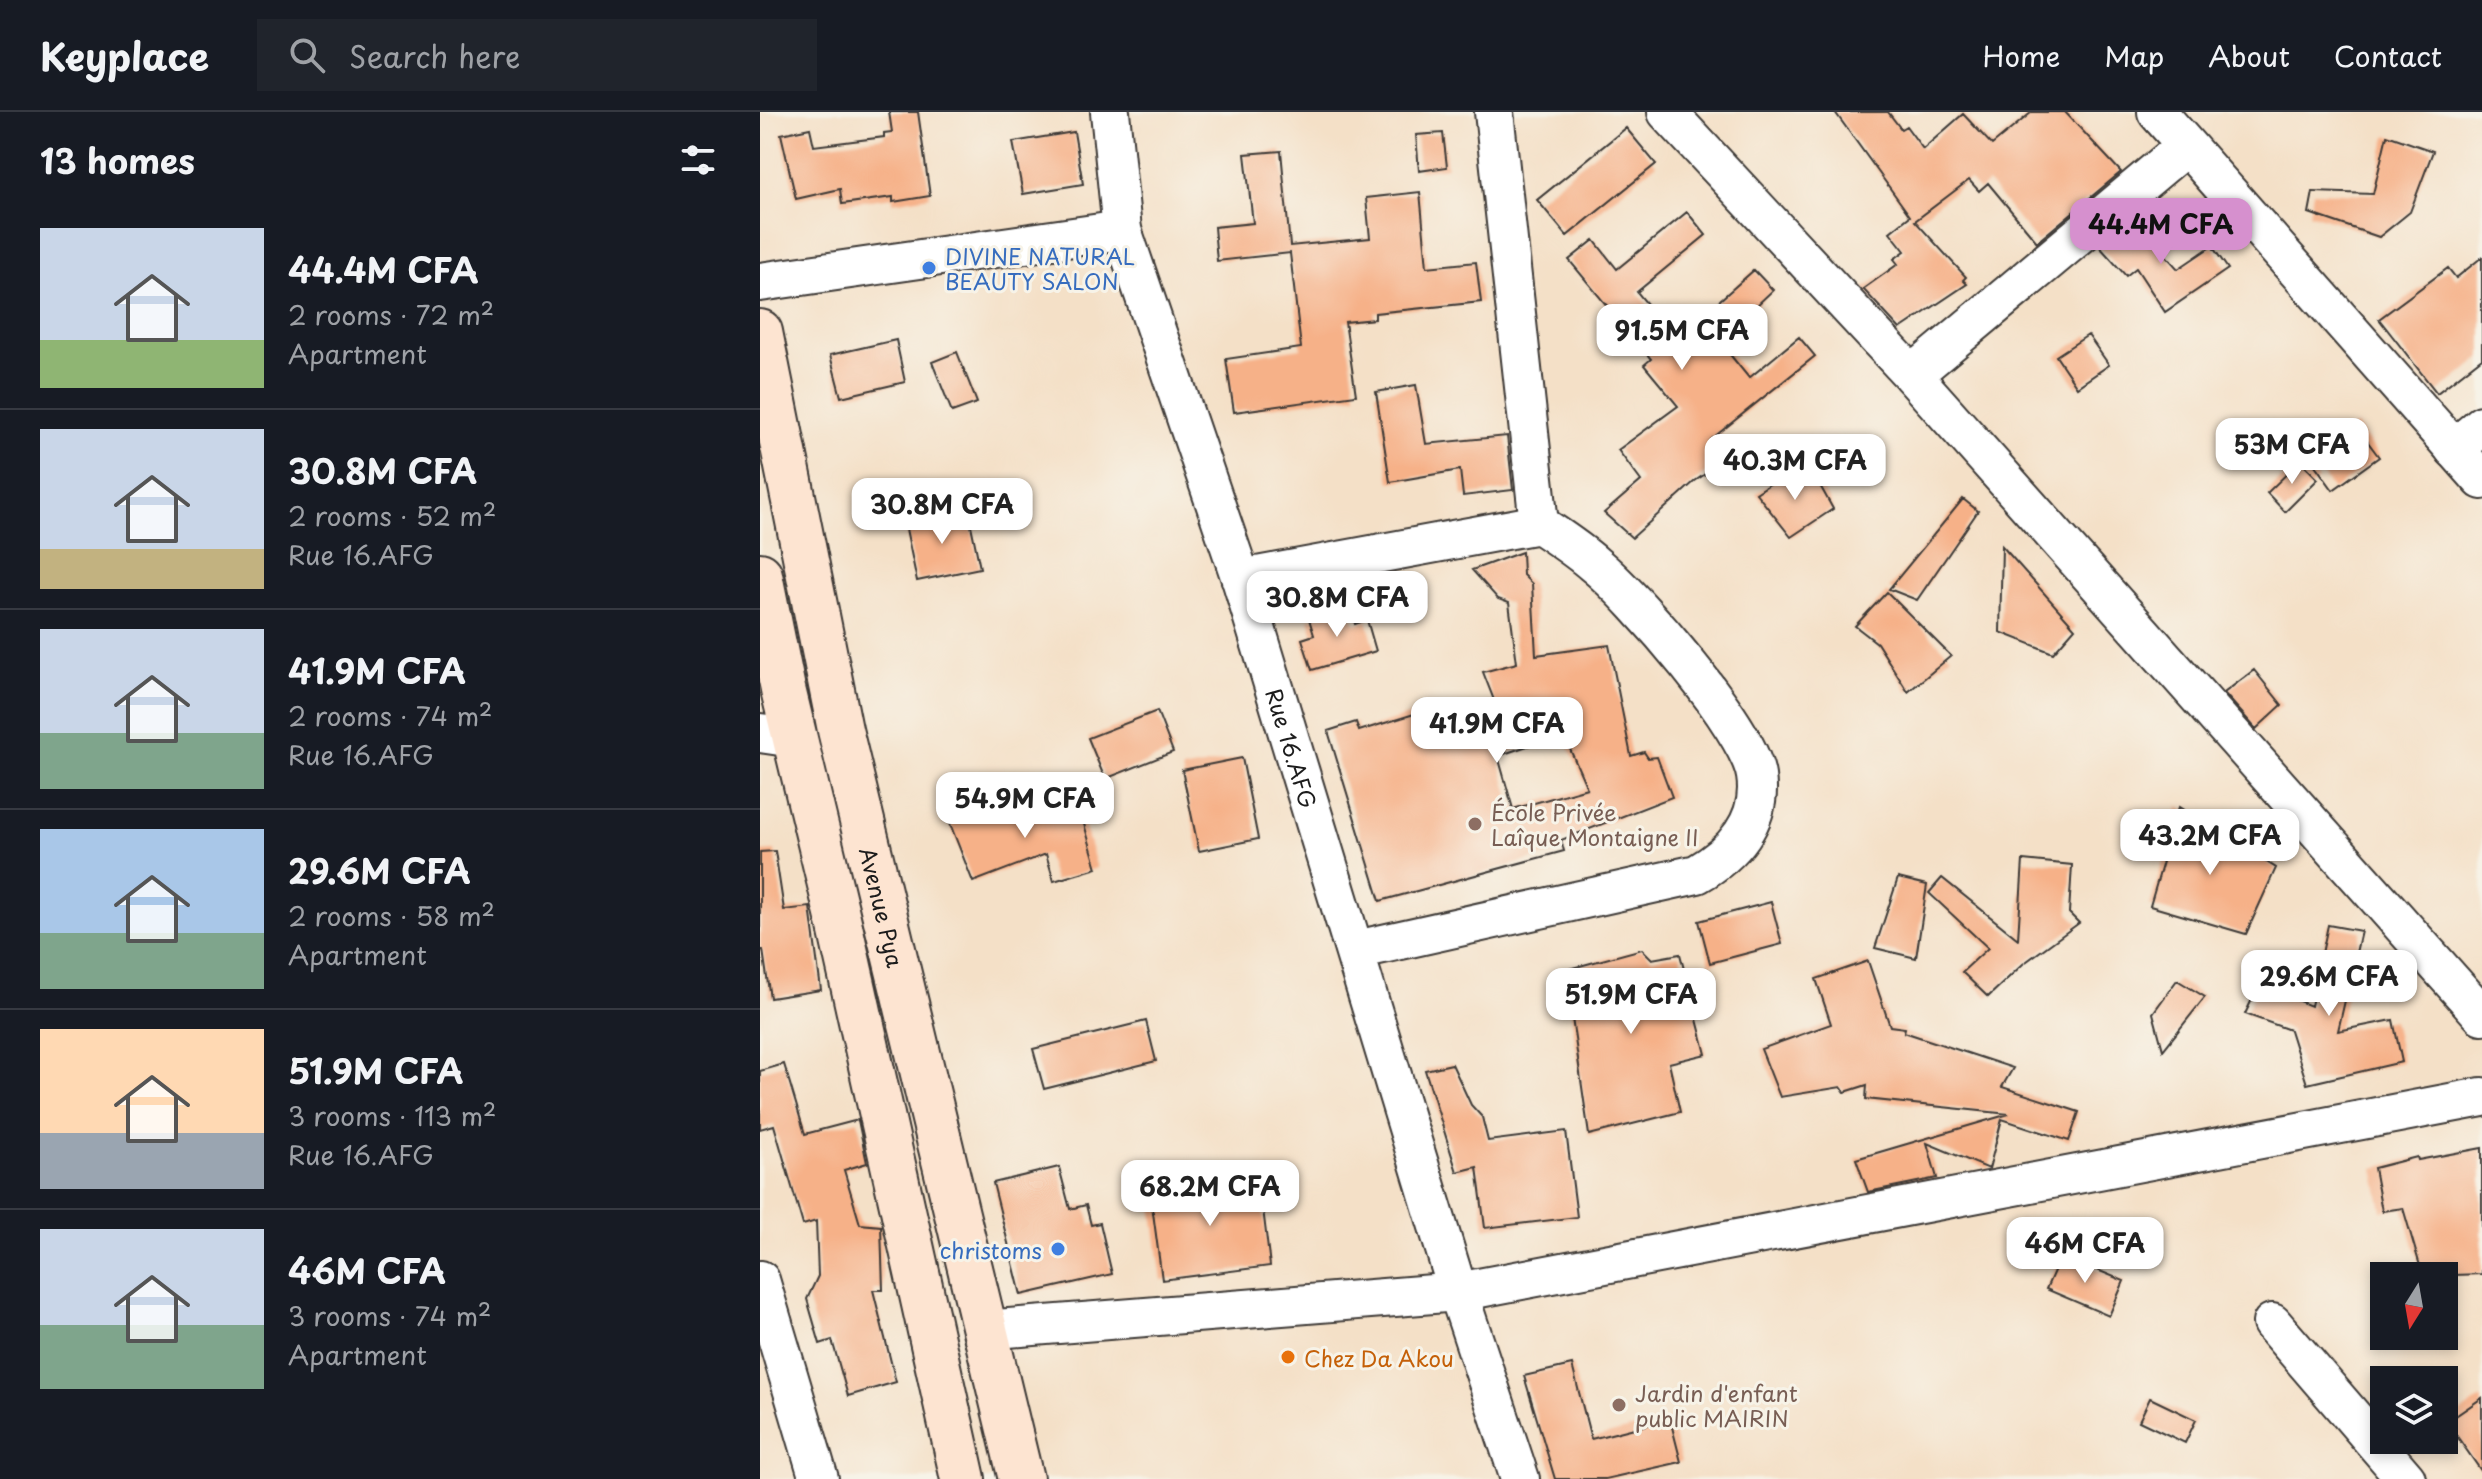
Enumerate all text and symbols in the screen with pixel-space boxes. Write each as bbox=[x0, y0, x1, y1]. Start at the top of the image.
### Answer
search box bbox=[257, 19, 817, 91]
text: Keyplace bbox=[40, 27, 209, 84]
icon: search bbox=[285, 33, 329, 77]
text: Search here bbox=[349, 33, 521, 78]
text: Home bbox=[1982, 34, 2060, 77]
text: Map bbox=[2104, 34, 2164, 77]
text: About bbox=[2208, 34, 2290, 77]
text: Contact bbox=[2334, 34, 2442, 77]
text: 13 homes bbox=[40, 134, 195, 186]
icon: filters bbox=[676, 138, 720, 182]
pin: 44.4M CFA bbox=[2069, 198, 2253, 266]
text: 44.4M CFA bbox=[2088, 204, 2234, 243]
place label: DIVINE NATURAL BEAUTY SALON bbox=[945, 239, 1135, 297]
text: 44.4M CFA bbox=[288, 243, 479, 295]
marker: DIVINE NATURAL BEAUTY SALON bbox=[920, 259, 938, 277]
icon: home bbox=[104, 260, 200, 356]
text: 2 rooms · 72 m² bbox=[288, 295, 494, 334]
pin: 91.5M CFA bbox=[1590, 304, 1774, 372]
text: 91.5M CFA bbox=[1615, 310, 1749, 349]
text: Apartment bbox=[288, 334, 427, 373]
pin: 53M CFA bbox=[2218, 418, 2366, 486]
text: 53M CFA bbox=[2234, 424, 2350, 463]
pin: 40.3M CFA bbox=[1703, 434, 1887, 502]
text: 40.3M CFA bbox=[1723, 440, 1867, 479]
text: 30.8M CFA bbox=[288, 444, 477, 496]
icon: home bbox=[104, 461, 200, 557]
pin: 30.8M CFA bbox=[850, 478, 1034, 546]
text: 30.8M CFA bbox=[870, 484, 1014, 523]
text: 2 rooms · 52 m² bbox=[288, 496, 496, 535]
text: Rue 16.AFG bbox=[288, 535, 434, 574]
pin: 30.8M CFA bbox=[1245, 571, 1429, 639]
text: 30.8M CFA bbox=[1265, 577, 1409, 616]
text: 41.9M CFA bbox=[288, 644, 466, 696]
icon: home bbox=[104, 661, 200, 757]
street label: Rue 16.AFG bbox=[1259, 684, 1326, 812]
text: 2 rooms · 74 m² bbox=[288, 696, 492, 735]
pin: 41.9M CFA bbox=[1405, 697, 1589, 765]
text: 41.9M CFA bbox=[1429, 703, 1565, 742]
text: Rue 16.AFG bbox=[288, 735, 434, 774]
pin: 54.9M CFA bbox=[933, 772, 1117, 840]
text: 54.9M CFA bbox=[954, 778, 1096, 817]
place label: École Privée Laîque Montaigne II bbox=[1491, 795, 1699, 853]
pin: 43.2M CFA bbox=[2118, 809, 2302, 877]
marker: École Privée Laîque Montaigne II bbox=[1466, 815, 1484, 833]
text: 43.2M CFA bbox=[2138, 815, 2282, 854]
street label: Avenue Pya bbox=[852, 843, 913, 971]
text: 29.6M CFA bbox=[288, 844, 471, 896]
icon: home bbox=[104, 861, 200, 957]
text: 2 rooms · 58 m² bbox=[288, 896, 495, 935]
text: Apartment bbox=[288, 935, 427, 974]
pin: 29.6M CFA bbox=[2237, 950, 2421, 1018]
text: 29.6M CFA bbox=[2259, 956, 2399, 995]
pin: 51.9M CFA bbox=[1539, 968, 1723, 1036]
text: 51.9M CFA bbox=[1564, 974, 1698, 1013]
text: 51.9M CFA bbox=[288, 1044, 463, 1096]
icon: home bbox=[104, 1061, 200, 1157]
text: 3 rooms · 113 m² bbox=[288, 1096, 496, 1135]
text: Rue 16.AFG bbox=[288, 1135, 434, 1174]
pin: 68.2M CFA bbox=[1118, 1160, 1302, 1228]
text: 68.2M CFA bbox=[1139, 1166, 1281, 1205]
pin: 46M CFA bbox=[2011, 1217, 2159, 1285]
text: 46M CFA bbox=[2025, 1223, 2145, 1262]
place label: christoms bbox=[940, 1233, 1042, 1266]
marker: christoms bbox=[1049, 1240, 1067, 1258]
text: 46M CFA bbox=[288, 1244, 446, 1296]
icon: home bbox=[104, 1261, 200, 1357]
north arrow bbox=[2370, 1262, 2458, 1350]
map controls bbox=[2370, 1262, 2458, 1454]
text: 3 rooms · 74 m² bbox=[288, 1296, 492, 1335]
text: Apartment bbox=[288, 1335, 427, 1374]
place label: Chez Da Akou bbox=[1304, 1341, 1454, 1374]
marker: Chez Da Akou bbox=[1279, 1348, 1297, 1366]
button: layers bbox=[2370, 1366, 2458, 1454]
place label: Jardin d'enfant public MAIRIN bbox=[1635, 1376, 1798, 1434]
marker: Jardin d'enfant public MAIRIN bbox=[1610, 1396, 1628, 1414]

